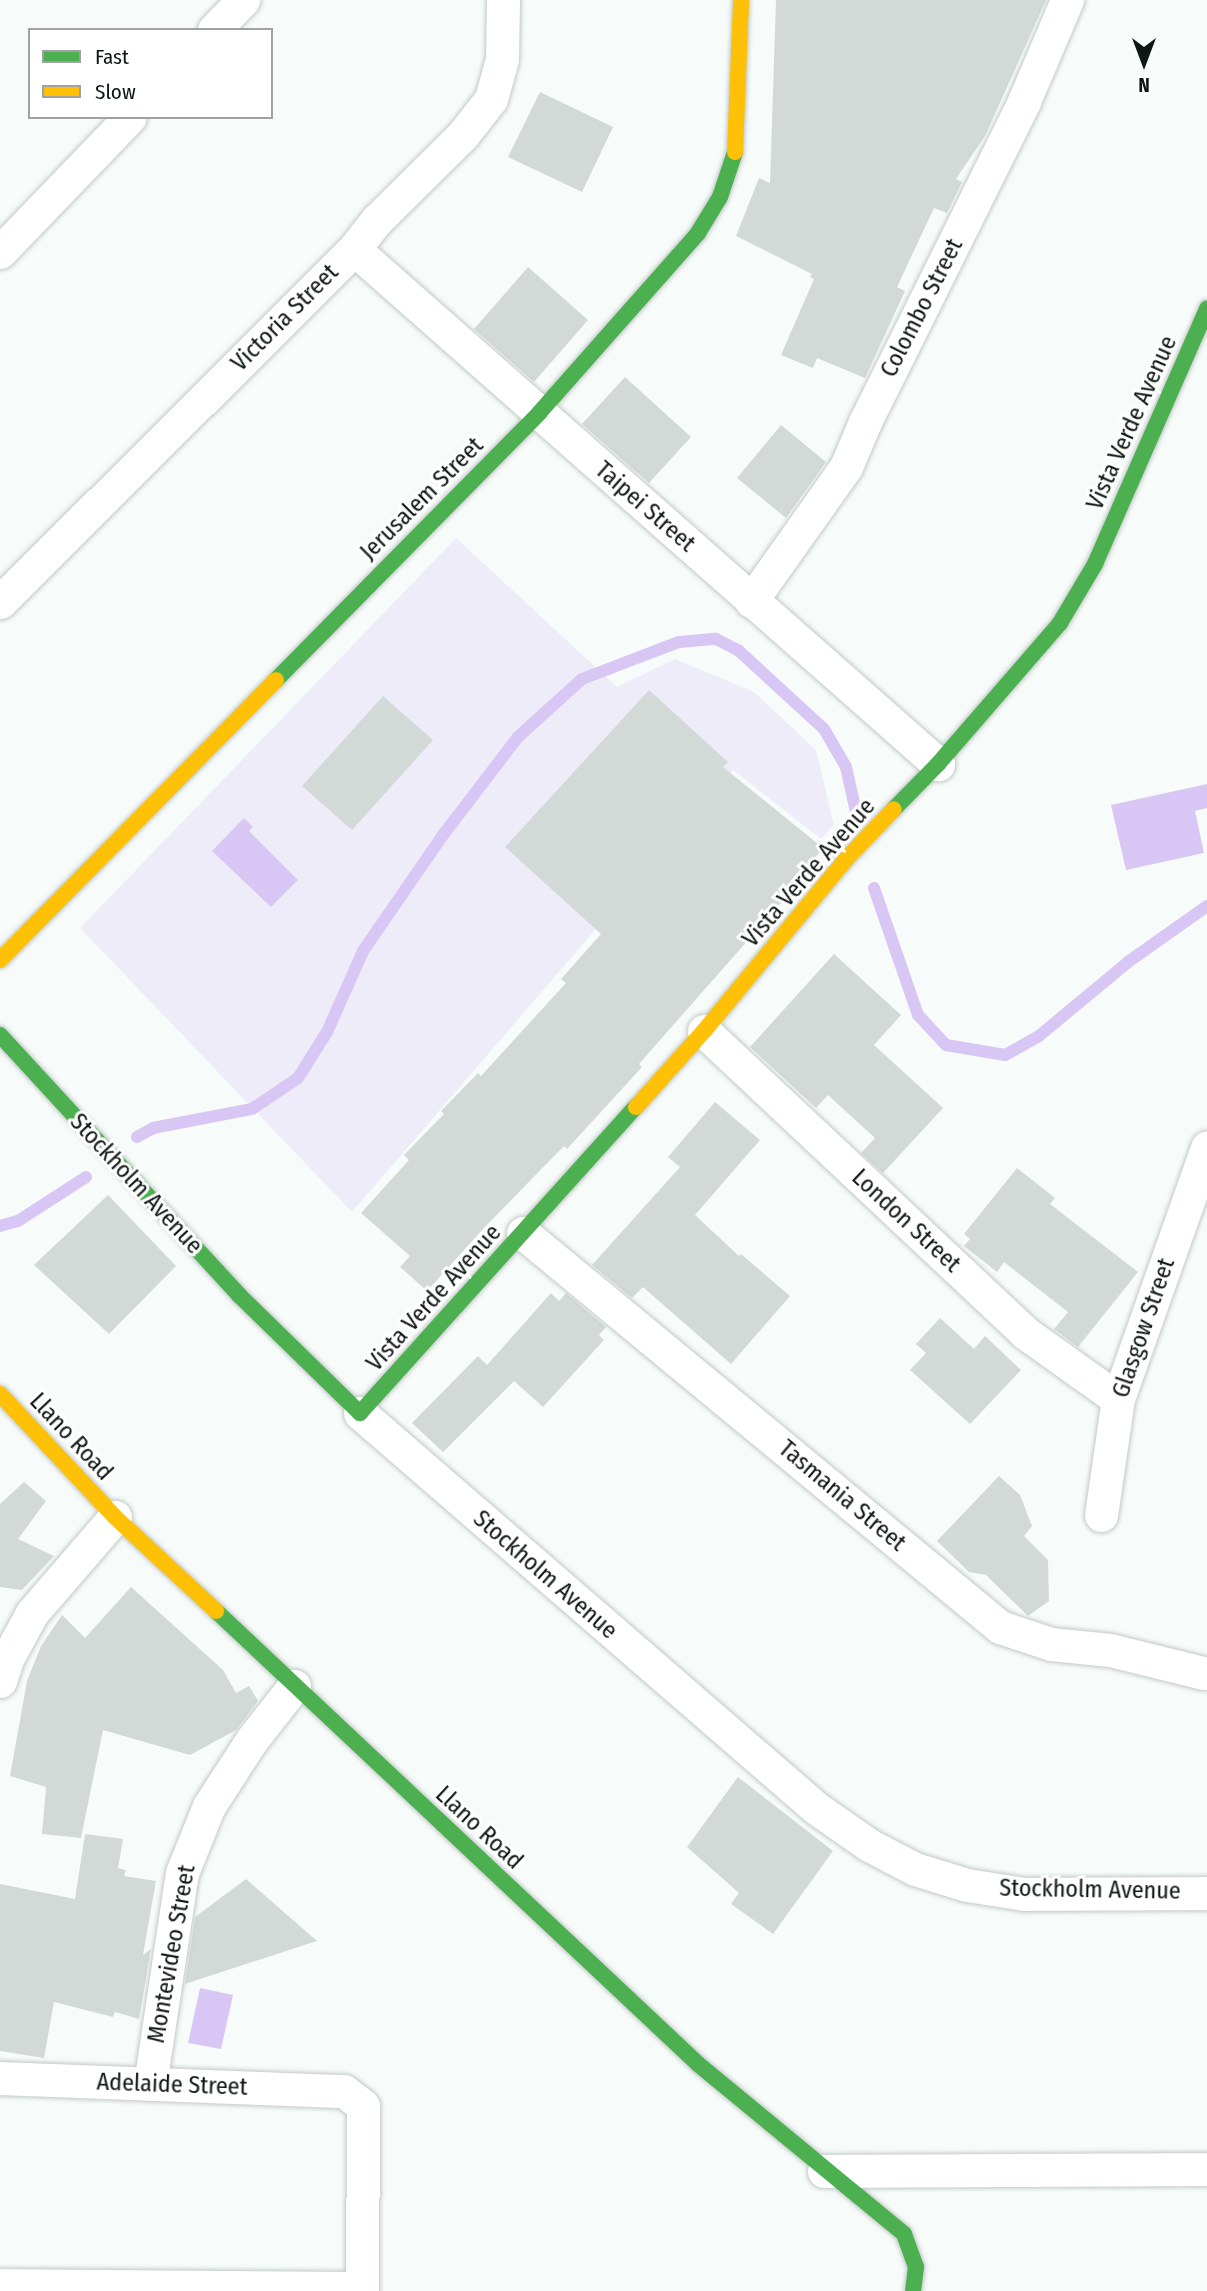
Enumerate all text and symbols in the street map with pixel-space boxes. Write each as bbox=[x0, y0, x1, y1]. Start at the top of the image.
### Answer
legend bbox=[28, 28, 273, 119]
north arrow bbox=[1109, 28, 1179, 98]
text: Fast bbox=[95, 44, 129, 70]
text: N bbox=[1138, 73, 1150, 96]
text: Slow bbox=[95, 79, 136, 105]
street label: Colombo Street bbox=[875, 234, 969, 382]
street label: Victoria Street bbox=[226, 259, 344, 377]
street label: Vista Verde Avenue bbox=[1081, 332, 1183, 514]
street label: Jerusalem Street bbox=[354, 431, 490, 567]
street label: Taipei Street bbox=[589, 456, 701, 558]
street label: Vista Verde Avenue bbox=[737, 793, 881, 953]
street label: Stockholm Avenue bbox=[64, 1108, 208, 1260]
street label: London Street bbox=[846, 1163, 966, 1279]
street label: Vista Verde Avenue bbox=[361, 1219, 507, 1377]
street label: Glasgow Street bbox=[1107, 1254, 1181, 1402]
street label: Llano Road bbox=[23, 1387, 119, 1487]
street label: Tasmania Street bbox=[773, 1434, 911, 1558]
street label: Stockholm Avenue bbox=[467, 1505, 623, 1645]
street label: Llano Road bbox=[429, 1780, 529, 1876]
street label: Montevideo Street bbox=[142, 1863, 202, 2045]
street label: Stockholm Avenue bbox=[999, 1874, 1181, 1906]
street label: Adelaide Street bbox=[96, 2068, 248, 2102]

